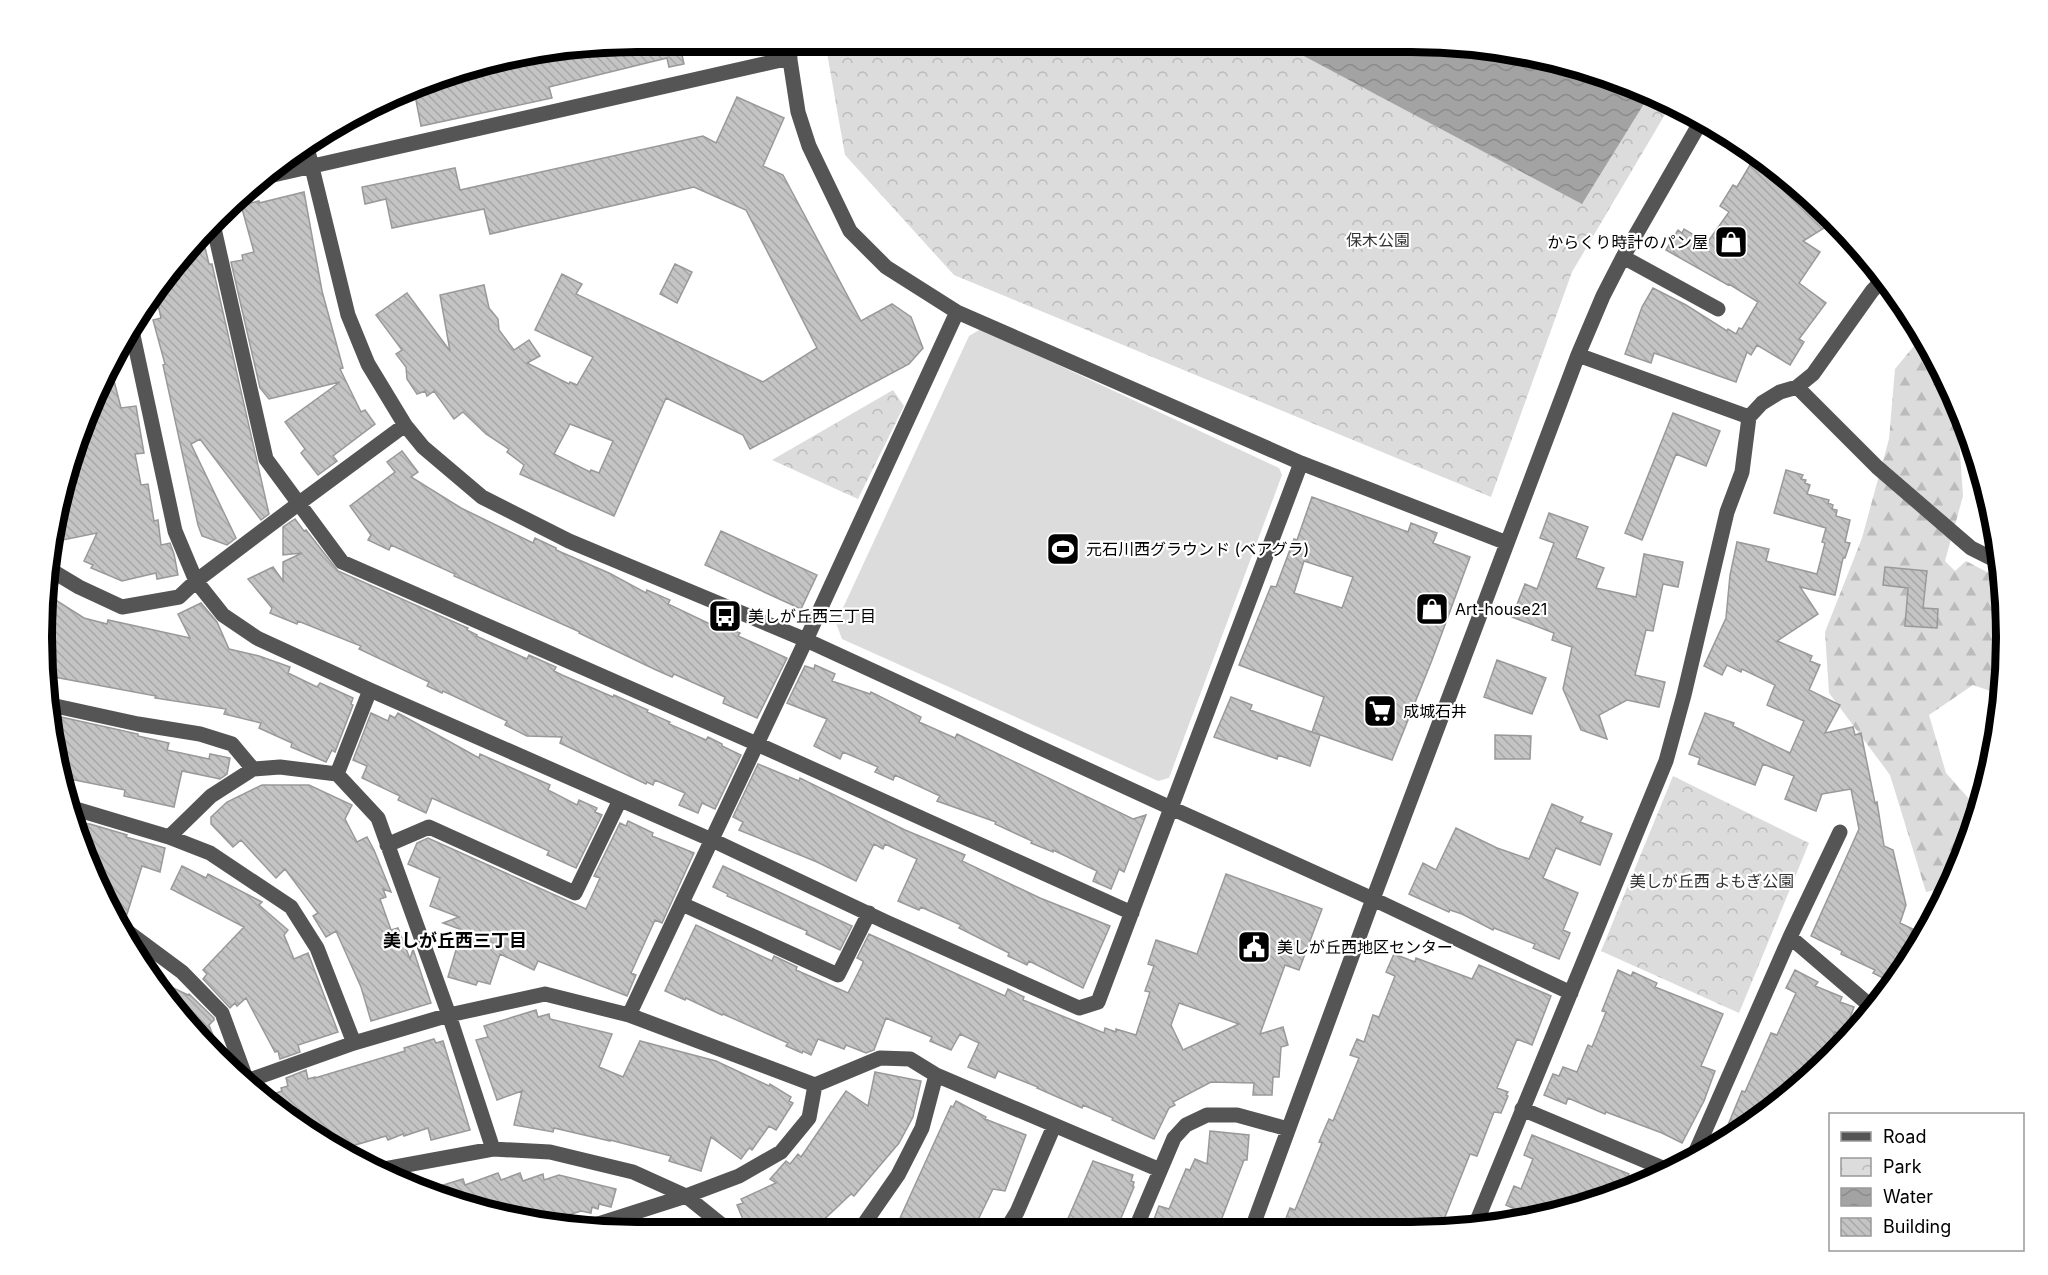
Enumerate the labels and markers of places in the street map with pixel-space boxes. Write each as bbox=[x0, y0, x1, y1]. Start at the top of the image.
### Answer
shop icon: からくり時計のパン屋 bbox=[1713, 224, 1749, 260]
place label: からくり時計のパン屋 bbox=[1547, 232, 1708, 252]
sports icon: 元石川西グラウンド (ベアグラ) bbox=[1045, 531, 1081, 567]
place label: 元石川西グラウンド (ベアグラ) bbox=[1086, 539, 1309, 559]
shop icon: Art-house21 bbox=[1414, 591, 1450, 627]
bus stop icon: 美しが丘西三丁目 bbox=[707, 598, 743, 634]
place label: Art-house21 bbox=[1455, 599, 1547, 619]
place label: 美しが丘西三丁目 bbox=[748, 606, 876, 626]
supermarket icon: 成城石井 bbox=[1362, 693, 1398, 729]
place label: 成城石井 bbox=[1403, 701, 1467, 721]
public building icon: 美しが丘西地区センター bbox=[1236, 929, 1272, 965]
place label: 美しが丘西地区センター bbox=[1277, 937, 1453, 957]

